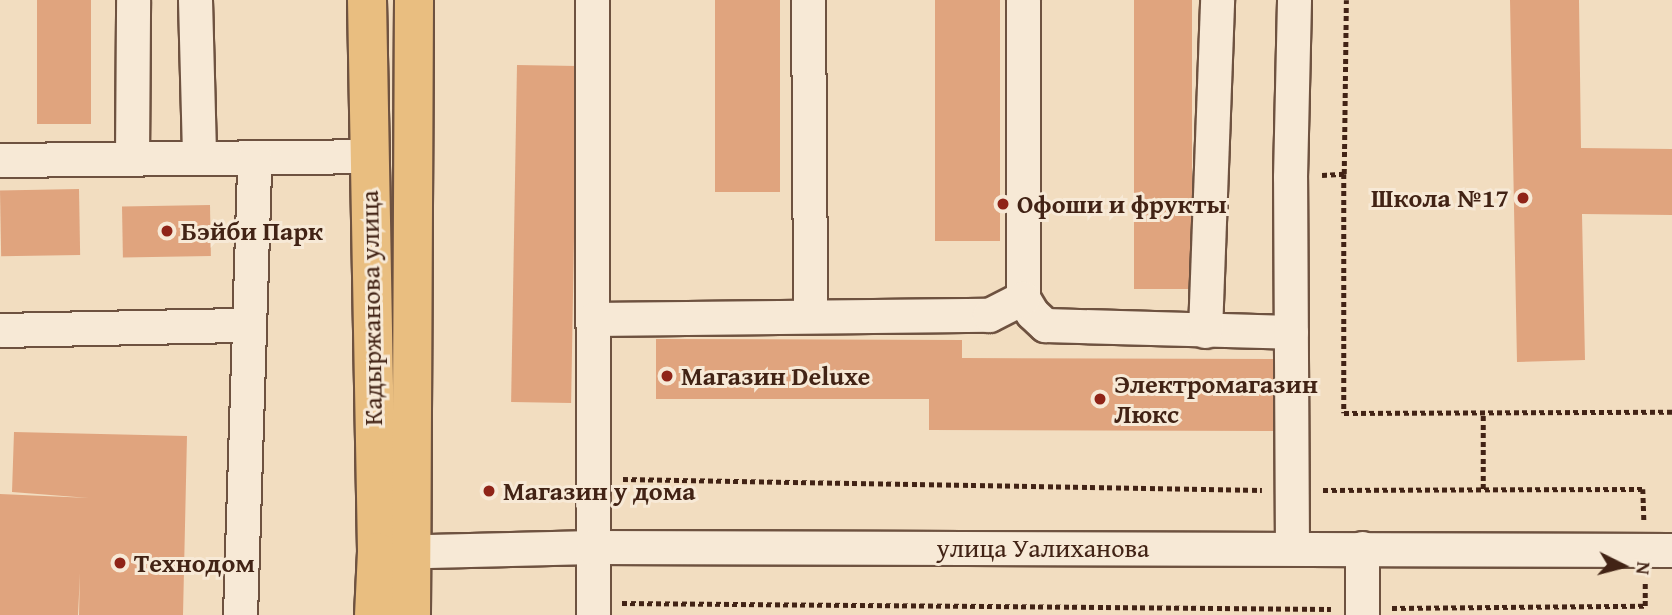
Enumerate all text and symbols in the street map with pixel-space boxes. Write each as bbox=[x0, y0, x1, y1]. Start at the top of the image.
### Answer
place label: Школа №17 bbox=[1371, 182, 1509, 214]
place label: Офоши и фрукты bbox=[1017, 188, 1226, 220]
street label: Кадыржанова улица bbox=[353, 190, 389, 426]
marker: Школа №17 bbox=[1515, 190, 1531, 206]
marker: Офоши и фрукты bbox=[995, 196, 1011, 212]
place label: Бэйби Парк bbox=[181, 215, 323, 247]
marker: Бэйби Парк bbox=[159, 223, 175, 239]
place label: Магазин Deluxe bbox=[681, 360, 870, 392]
marker: Магазин Deluxe bbox=[659, 368, 675, 384]
place label: Электромагазин Люкс bbox=[1114, 368, 1318, 430]
marker: Электромагазин Люкс bbox=[1092, 391, 1108, 407]
place label: Магазин у дома bbox=[503, 475, 696, 507]
marker: Магазин у дома bbox=[481, 483, 497, 499]
north arrow bbox=[1588, 531, 1658, 601]
street label: улица Уалиханова bbox=[937, 532, 1149, 564]
place label: Технодом bbox=[134, 547, 255, 579]
marker: Технодом bbox=[112, 555, 128, 571]
text: N bbox=[1629, 560, 1658, 576]

